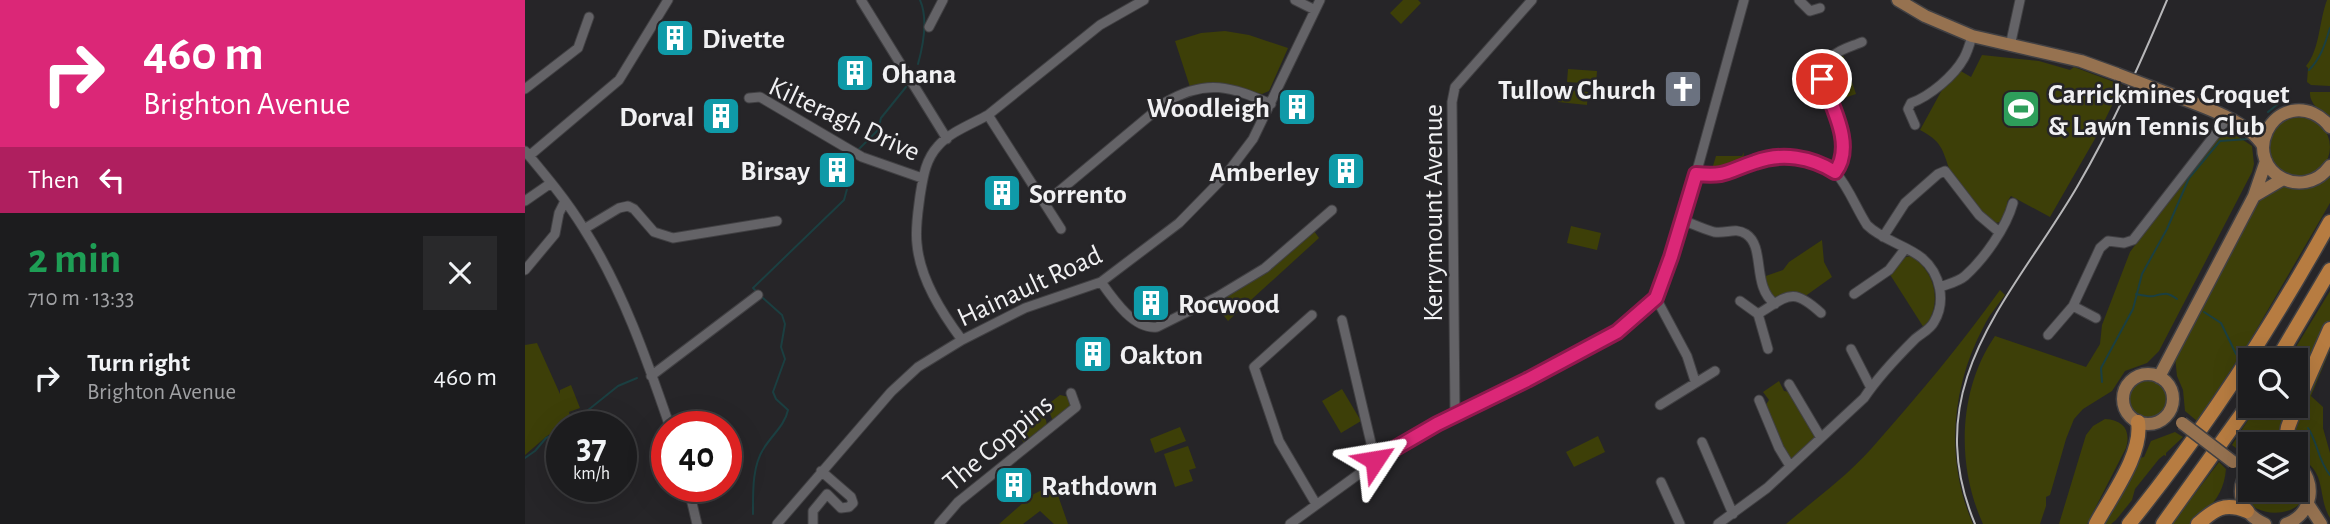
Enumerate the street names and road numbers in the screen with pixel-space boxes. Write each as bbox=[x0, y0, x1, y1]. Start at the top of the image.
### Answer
street label: Kilteragh Drive bbox=[764, 73, 924, 167]
street label: Kerrymount Avenue bbox=[1420, 104, 1448, 322]
street label: Hainault Road bbox=[953, 241, 1107, 332]
street label: The Coppins bbox=[938, 390, 1058, 497]

